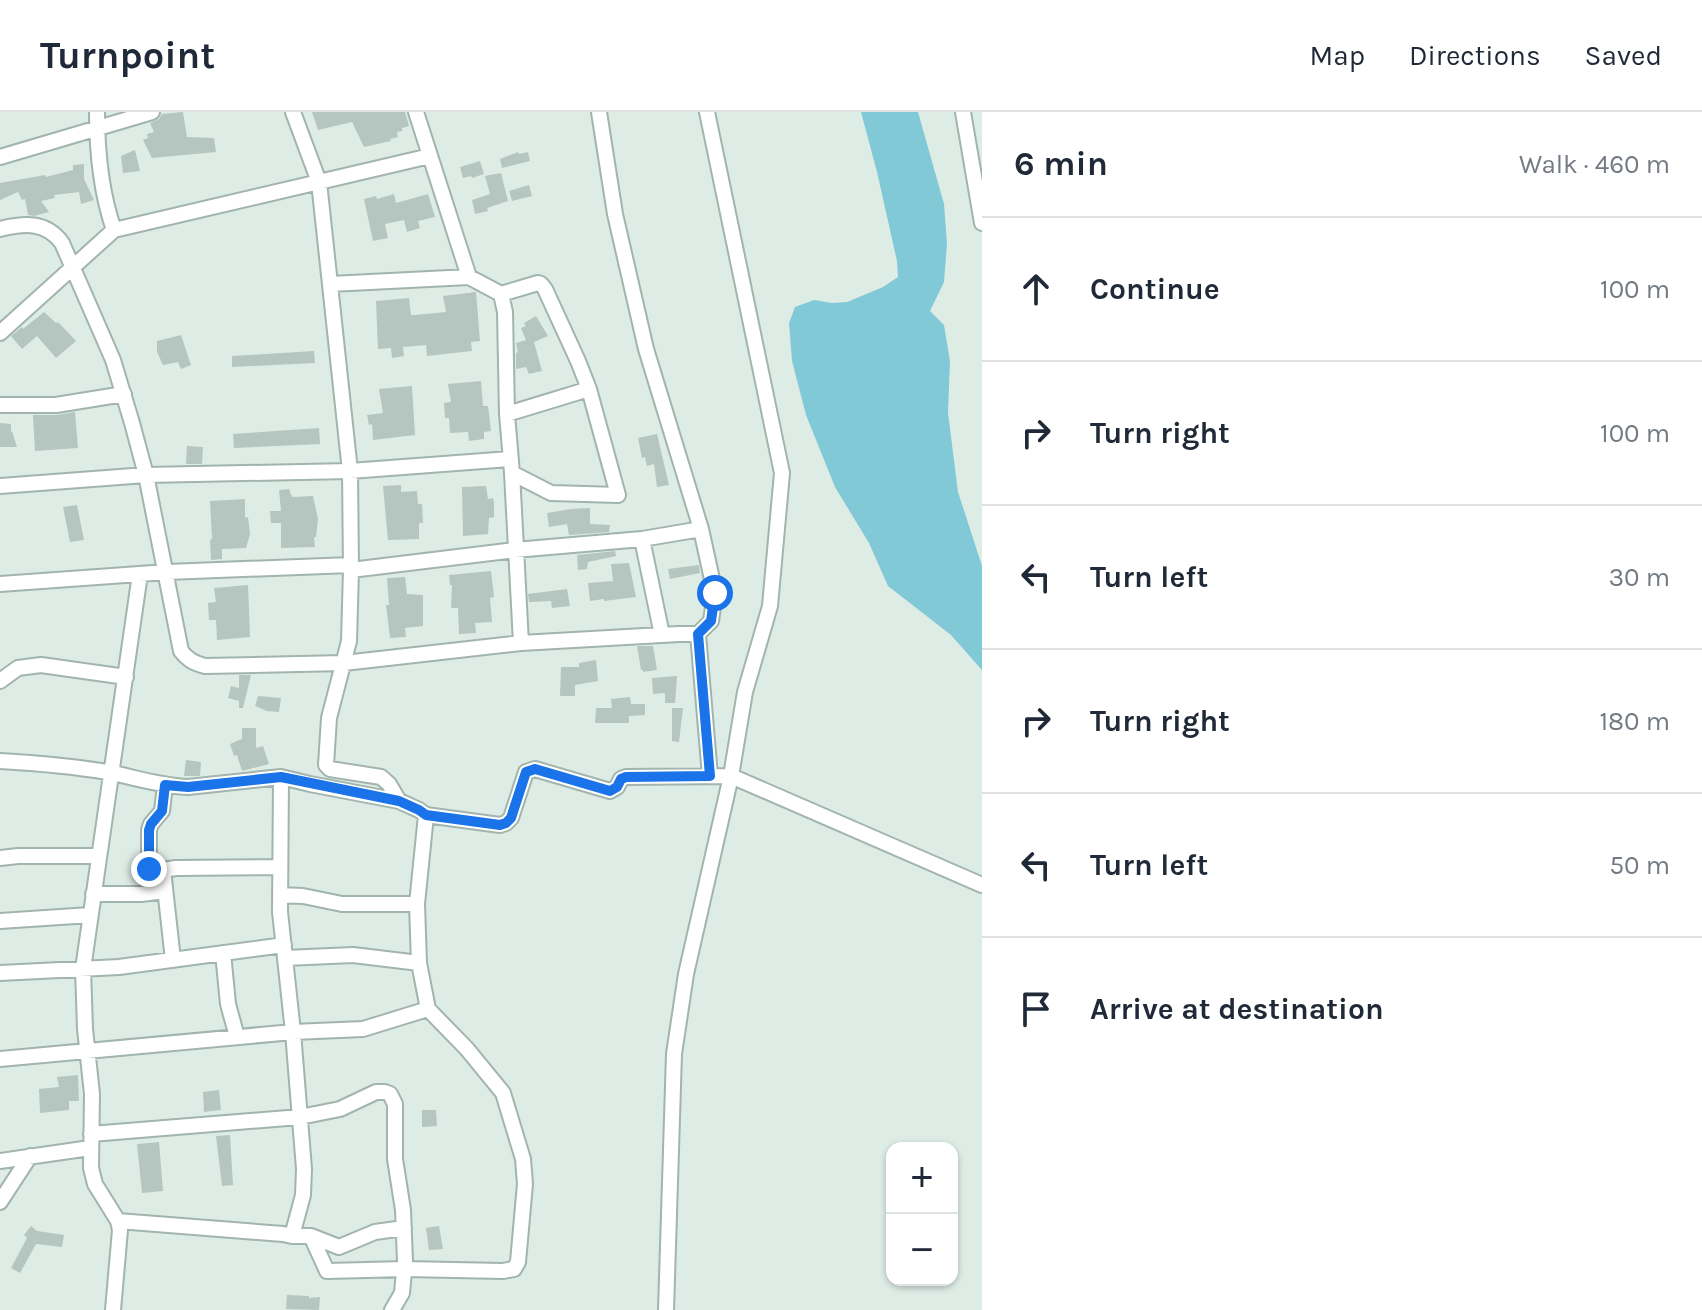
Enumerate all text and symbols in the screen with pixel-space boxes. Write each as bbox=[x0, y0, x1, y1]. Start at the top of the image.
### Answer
text: Turnpoint bbox=[40, 33, 215, 78]
text: Map bbox=[1310, 39, 1365, 72]
text: Directions bbox=[1409, 39, 1541, 72]
text: Saved bbox=[1585, 39, 1662, 72]
text: 6 min bbox=[1014, 144, 1108, 184]
text: Walk · 460 m bbox=[1519, 149, 1670, 180]
icon: ahead bbox=[1014, 267, 1058, 311]
text: Continue bbox=[1090, 271, 1220, 307]
text: 100 m bbox=[1600, 274, 1670, 305]
icon: right bbox=[1014, 411, 1058, 455]
text: Turn right bbox=[1090, 415, 1230, 451]
text: 100 m bbox=[1600, 418, 1670, 449]
icon: left bbox=[1014, 555, 1058, 599]
text: Turn left bbox=[1090, 559, 1208, 595]
text: 30 m bbox=[1609, 562, 1670, 593]
route start bbox=[697, 575, 733, 611]
icon: right bbox=[1014, 699, 1058, 743]
text: Turn right bbox=[1090, 703, 1230, 739]
text: 180 m bbox=[1600, 706, 1670, 737]
icon: left bbox=[1014, 843, 1058, 887]
text: Turn left bbox=[1090, 847, 1208, 883]
text: 50 m bbox=[1609, 850, 1670, 881]
route end bbox=[131, 851, 167, 887]
icon: arrive bbox=[1014, 987, 1058, 1031]
text: Arrive at destination bbox=[1090, 991, 1384, 1027]
map controls bbox=[886, 1142, 958, 1286]
button: + bbox=[886, 1142, 958, 1214]
button: − bbox=[886, 1214, 958, 1286]

